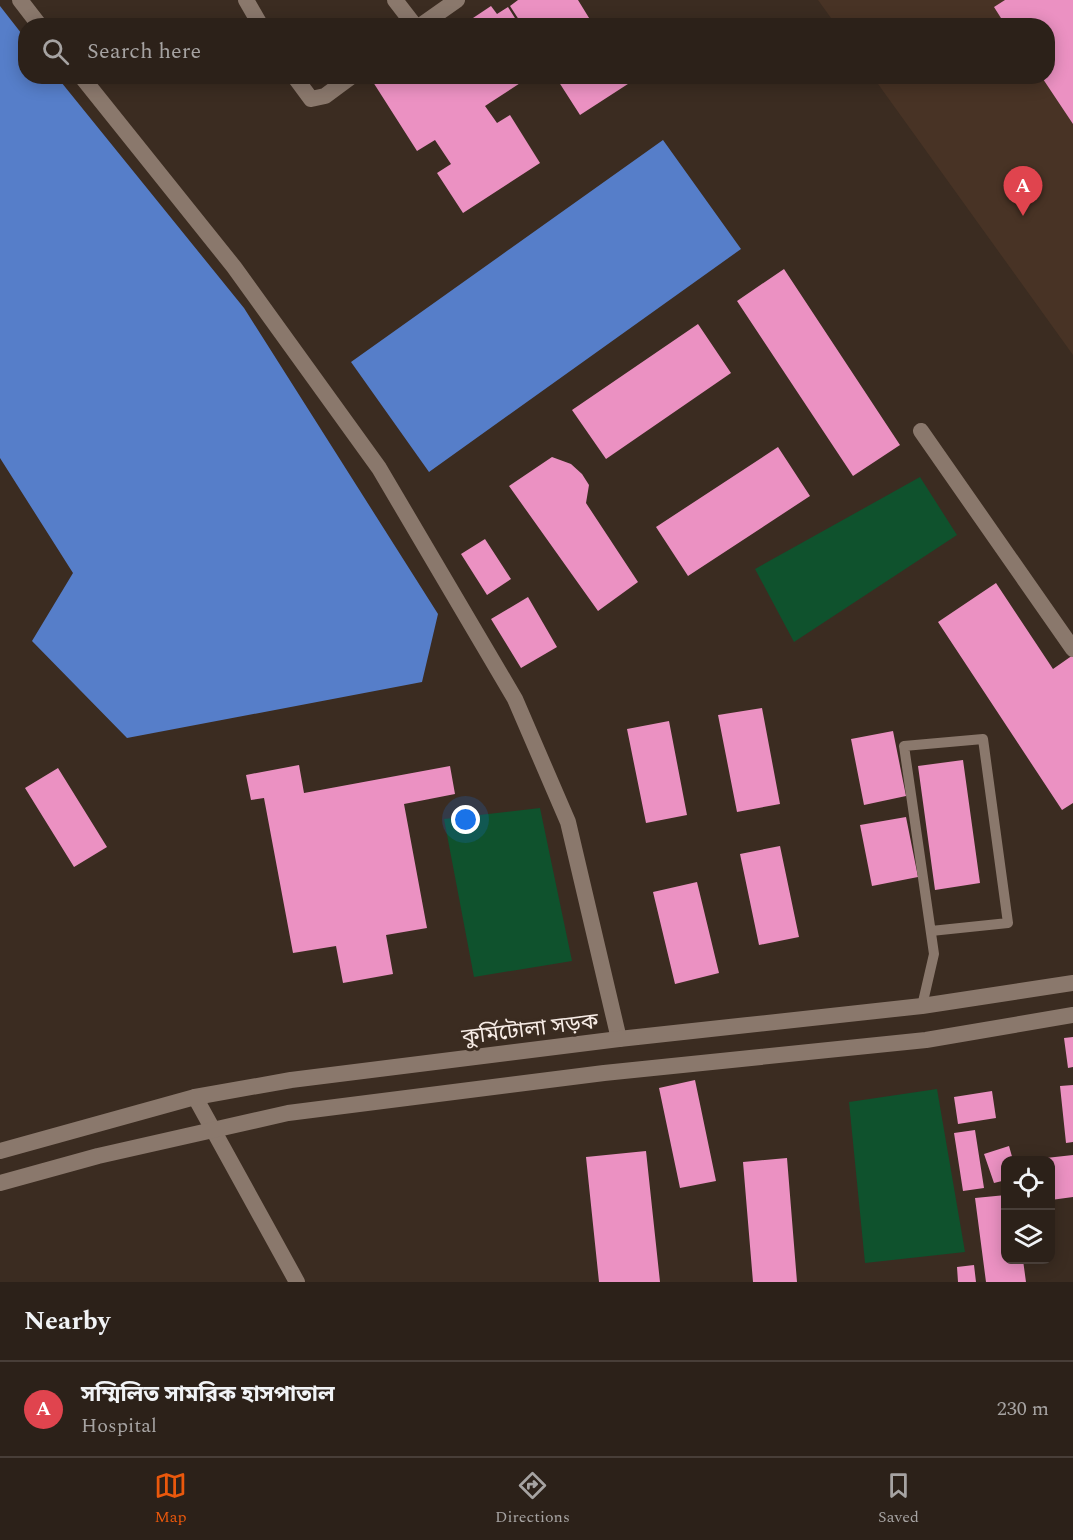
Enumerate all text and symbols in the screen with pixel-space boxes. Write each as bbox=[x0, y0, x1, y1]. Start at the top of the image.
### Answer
search box bbox=[18, 18, 1055, 84]
icon: search bbox=[39, 35, 72, 68]
text: Search here bbox=[87, 35, 201, 68]
pin: A bbox=[1004, 166, 1042, 216]
your location bbox=[451, 805, 480, 834]
street label: কুর্মিটোলা সড়ক bbox=[459, 1005, 601, 1054]
map controls bbox=[1001, 1156, 1055, 1264]
button: locate bbox=[1001, 1156, 1055, 1210]
button: layers bbox=[1001, 1210, 1055, 1264]
text: Nearby bbox=[24, 1301, 110, 1341]
text: সম্মিলিত সামরিক হাসপাতাল bbox=[81, 1378, 335, 1411]
text: A bbox=[36, 1394, 51, 1424]
text: 230 m bbox=[997, 1394, 1049, 1424]
text: Hospital bbox=[81, 1411, 157, 1441]
tab: Map bbox=[154, 1469, 187, 1529]
tab: Directions bbox=[495, 1469, 570, 1529]
tab: Saved bbox=[878, 1469, 919, 1529]

